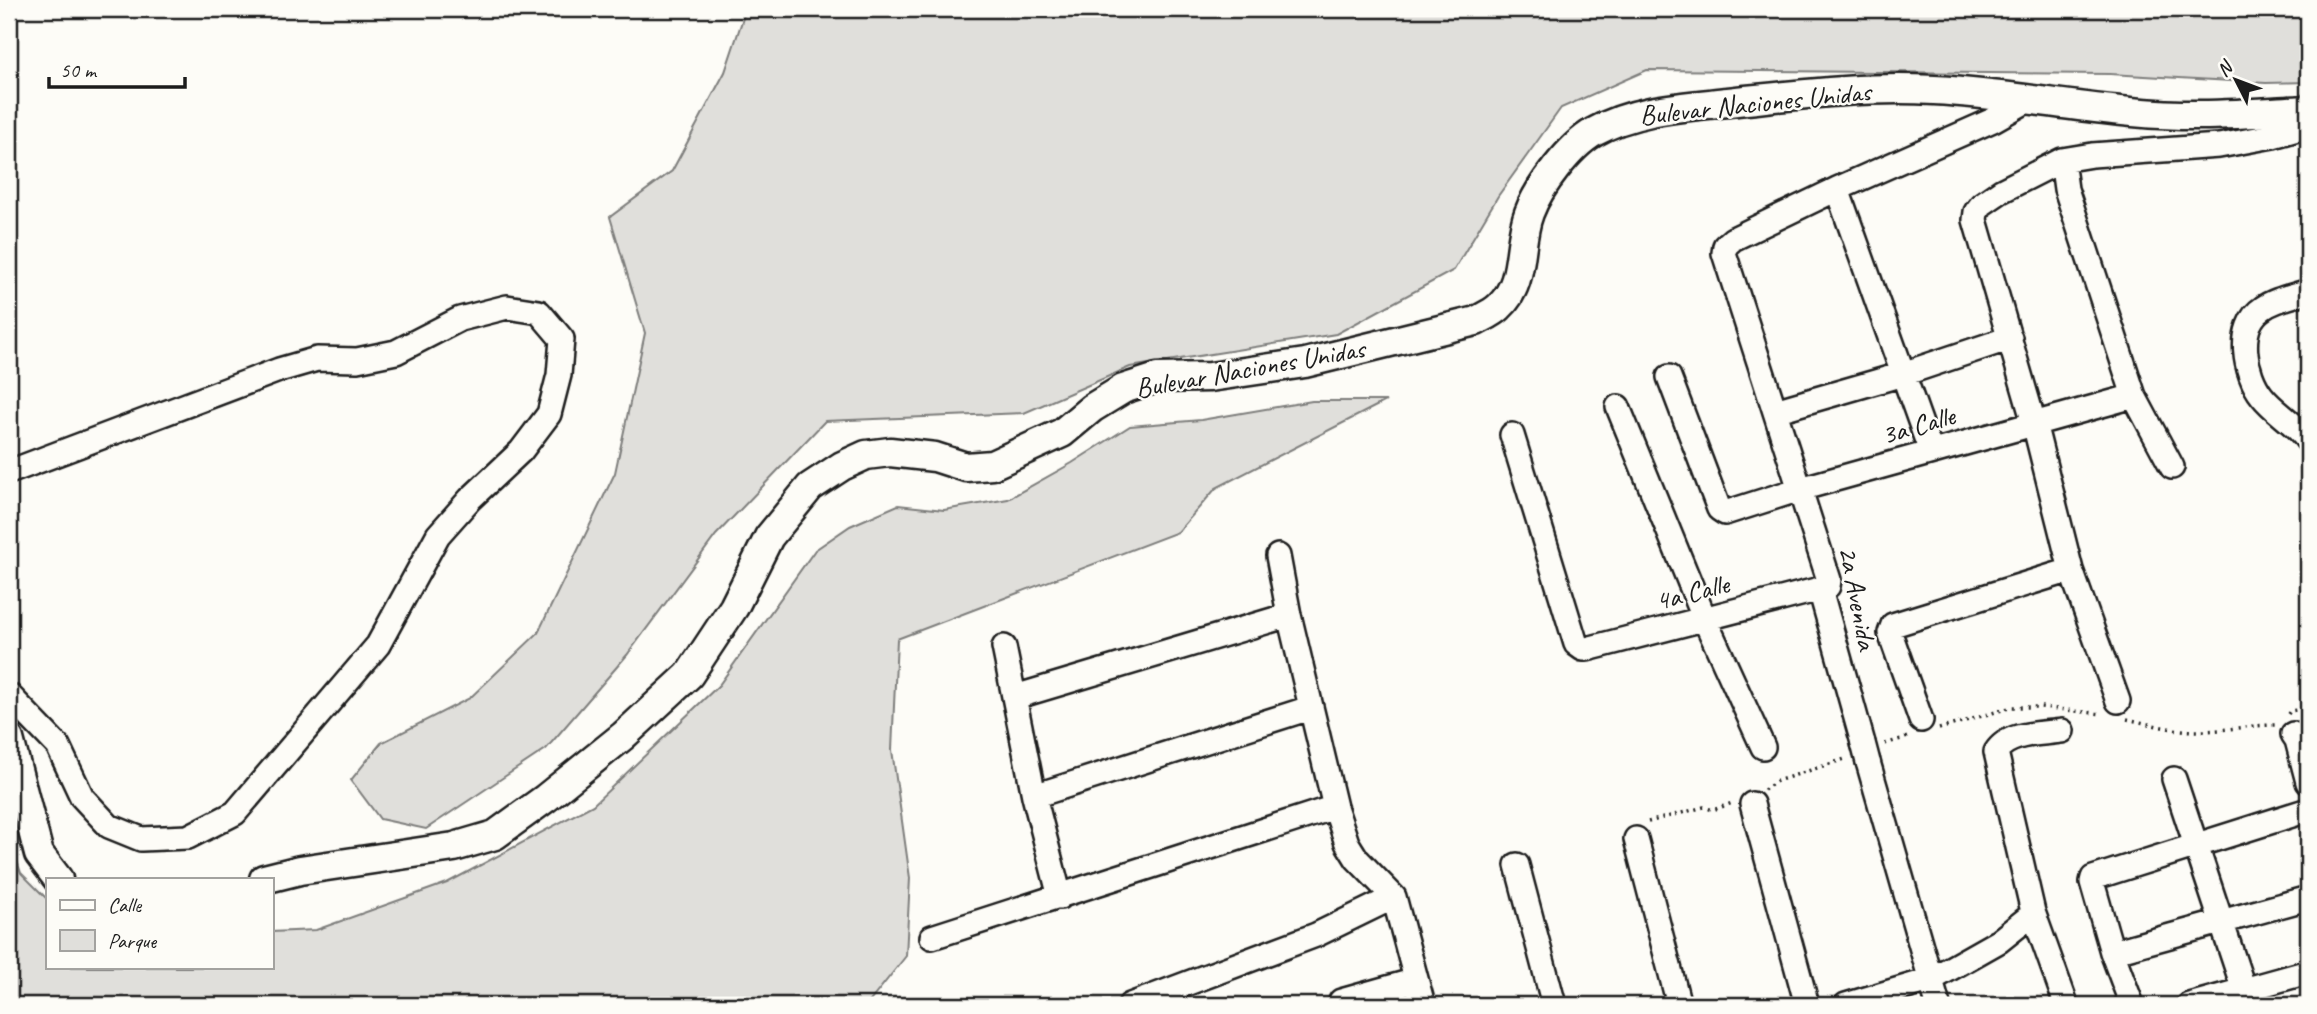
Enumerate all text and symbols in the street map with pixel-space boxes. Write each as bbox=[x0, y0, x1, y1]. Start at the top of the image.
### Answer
scale bar bbox=[49, 46, 186, 90]
north arrow bbox=[2202, 46, 2272, 116]
text: N bbox=[2211, 54, 2239, 82]
text: 50 m bbox=[60, 57, 98, 83]
street label: Bulevar Naciones Unidas bbox=[1638, 73, 1875, 133]
street label: Bulevar Naciones Unidas bbox=[1133, 330, 1370, 405]
street label: 3a Calle bbox=[1877, 397, 1961, 452]
street label: 2a Avenida bbox=[1831, 543, 1886, 655]
street label: 4a Calle bbox=[1652, 566, 1734, 618]
legend bbox=[46, 878, 273, 968]
text: Calle bbox=[108, 892, 142, 918]
text: Parque bbox=[108, 928, 157, 954]

